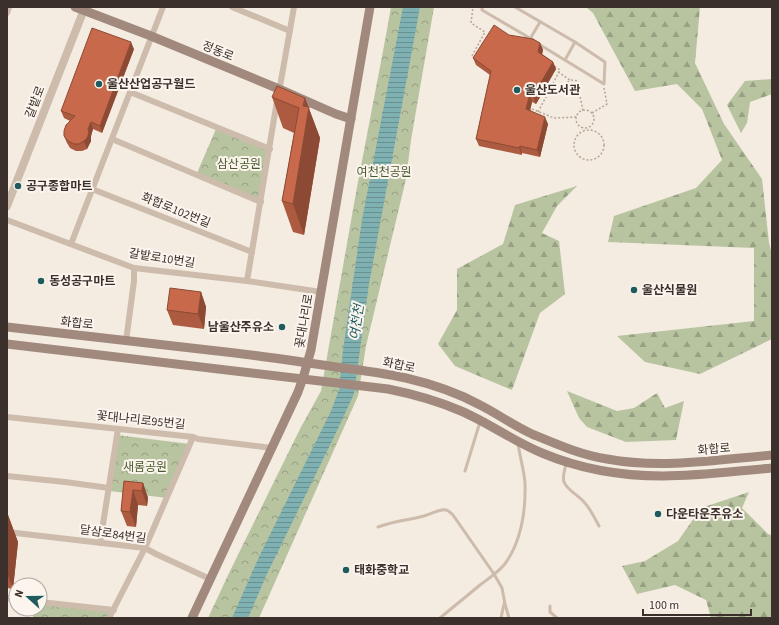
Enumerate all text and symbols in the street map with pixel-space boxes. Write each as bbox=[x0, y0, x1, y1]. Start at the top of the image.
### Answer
street label: 정동로 bbox=[199, 37, 236, 66]
place label: 울산산업공구월드 bbox=[107, 76, 195, 93]
marker: 울산산업공구월드 bbox=[94, 79, 104, 89]
place label: 울산도서관 bbox=[525, 82, 580, 99]
street label: 갈밭로 bbox=[22, 84, 49, 121]
marker: 울산도서관 bbox=[512, 85, 522, 95]
park label: 삼산공원 bbox=[217, 156, 261, 173]
park label: 여천천공원 bbox=[356, 164, 412, 181]
place label: 공구종합마트 bbox=[26, 178, 92, 195]
marker: 공구종합마트 bbox=[13, 181, 23, 191]
street label: 화합로102번길 bbox=[139, 189, 213, 232]
street label: 갈밭로10번길 bbox=[127, 245, 196, 272]
place label: 동성공구마트 bbox=[49, 273, 115, 290]
marker: 동성공구마트 bbox=[36, 276, 46, 286]
place label: 울산식물원 bbox=[642, 282, 697, 299]
marker: 울산식물원 bbox=[629, 285, 639, 295]
street label: 꽃대나리로 bbox=[291, 292, 318, 350]
water label: 여천천 bbox=[346, 302, 369, 341]
street label: 화합로 bbox=[60, 313, 94, 334]
place label: 남울산주유소 bbox=[208, 319, 274, 336]
marker: 남울산주유소 bbox=[277, 322, 287, 332]
street label: 화합로 bbox=[381, 354, 417, 377]
street label: 꽃대나리로95번길 bbox=[96, 407, 186, 434]
street label: 화합로 bbox=[697, 440, 731, 459]
park label: 새롬공원 bbox=[123, 459, 167, 476]
place label: 다운타운주유소 bbox=[666, 506, 743, 523]
marker: 다운타운주유소 bbox=[653, 509, 663, 519]
street label: 달삼로84번길 bbox=[79, 521, 147, 548]
place label: 태화중학교 bbox=[354, 562, 409, 579]
marker: 태화중학교 bbox=[341, 565, 351, 575]
north arrow bbox=[8, 577, 48, 617]
text: N bbox=[11, 587, 27, 600]
scale bar bbox=[643, 591, 751, 617]
text: 100 m bbox=[649, 597, 679, 614]

